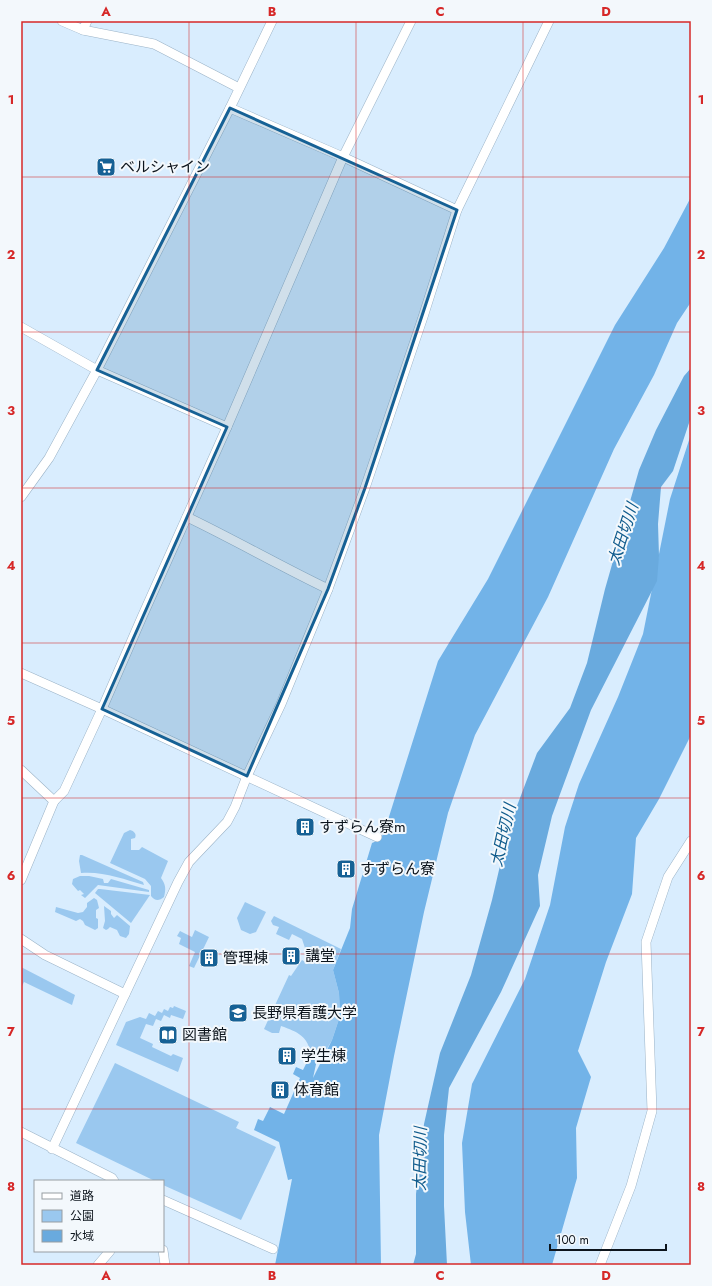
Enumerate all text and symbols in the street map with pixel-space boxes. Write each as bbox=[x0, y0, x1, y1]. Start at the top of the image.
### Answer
text: A bbox=[100, 2, 111, 21]
text: B bbox=[268, 2, 277, 21]
text: C bbox=[435, 2, 445, 21]
text: D bbox=[601, 2, 611, 21]
text: 1 bbox=[8, 90, 14, 109]
text: 1 bbox=[698, 90, 704, 109]
supermarket icon: ベルシャイン bbox=[95, 156, 117, 178]
place label: ベルシャイン bbox=[120, 156, 210, 178]
text: 2 bbox=[7, 245, 15, 264]
text: 2 bbox=[697, 245, 705, 264]
text: 3 bbox=[7, 401, 15, 420]
text: 3 bbox=[697, 401, 705, 420]
water label: 太田切川 bbox=[602, 498, 644, 568]
text: 4 bbox=[6, 556, 16, 575]
text: 4 bbox=[696, 556, 706, 575]
text: 5 bbox=[7, 711, 15, 730]
text: 5 bbox=[697, 711, 705, 730]
water label: 太田切川 bbox=[485, 799, 522, 869]
building icon: すずらん寮m bbox=[294, 816, 316, 838]
place label: すずらん寮m bbox=[319, 816, 406, 838]
building icon: すずらん寮 bbox=[335, 858, 357, 880]
place label: すずらん寮 bbox=[360, 858, 435, 880]
text: 6 bbox=[7, 866, 16, 885]
text: 6 bbox=[697, 866, 706, 885]
building icon: 講堂 bbox=[280, 945, 302, 967]
place label: 講堂 bbox=[305, 945, 335, 967]
building icon: 管理棟 bbox=[198, 947, 220, 969]
place label: 管理棟 bbox=[223, 947, 268, 969]
school or university icon: 長野県看護大学 bbox=[227, 1002, 249, 1024]
place label: 長野県看護大学 bbox=[252, 1002, 357, 1024]
text: 7 bbox=[7, 1022, 15, 1041]
text: 7 bbox=[697, 1022, 705, 1041]
library icon: 図書館 bbox=[157, 1024, 179, 1046]
place label: 図書館 bbox=[182, 1024, 227, 1046]
building icon: 学生棟 bbox=[276, 1045, 298, 1067]
place label: 学生棟 bbox=[301, 1045, 346, 1067]
building icon: 体育館 bbox=[269, 1079, 291, 1101]
place label: 体育館 bbox=[294, 1079, 339, 1101]
water label: 太田切川 bbox=[408, 1125, 432, 1191]
text: 8 bbox=[7, 1177, 15, 1196]
text: 8 bbox=[697, 1177, 705, 1196]
legend bbox=[34, 1180, 164, 1252]
text: 道路 bbox=[70, 1187, 94, 1205]
text: 公園 bbox=[70, 1207, 94, 1225]
scale bar bbox=[550, 1226, 666, 1252]
text: 水域 bbox=[70, 1227, 94, 1245]
text: 100 m bbox=[556, 1231, 589, 1249]
text: A bbox=[100, 1266, 111, 1285]
text: B bbox=[268, 1266, 277, 1285]
text: C bbox=[435, 1266, 445, 1285]
text: D bbox=[601, 1266, 611, 1285]

